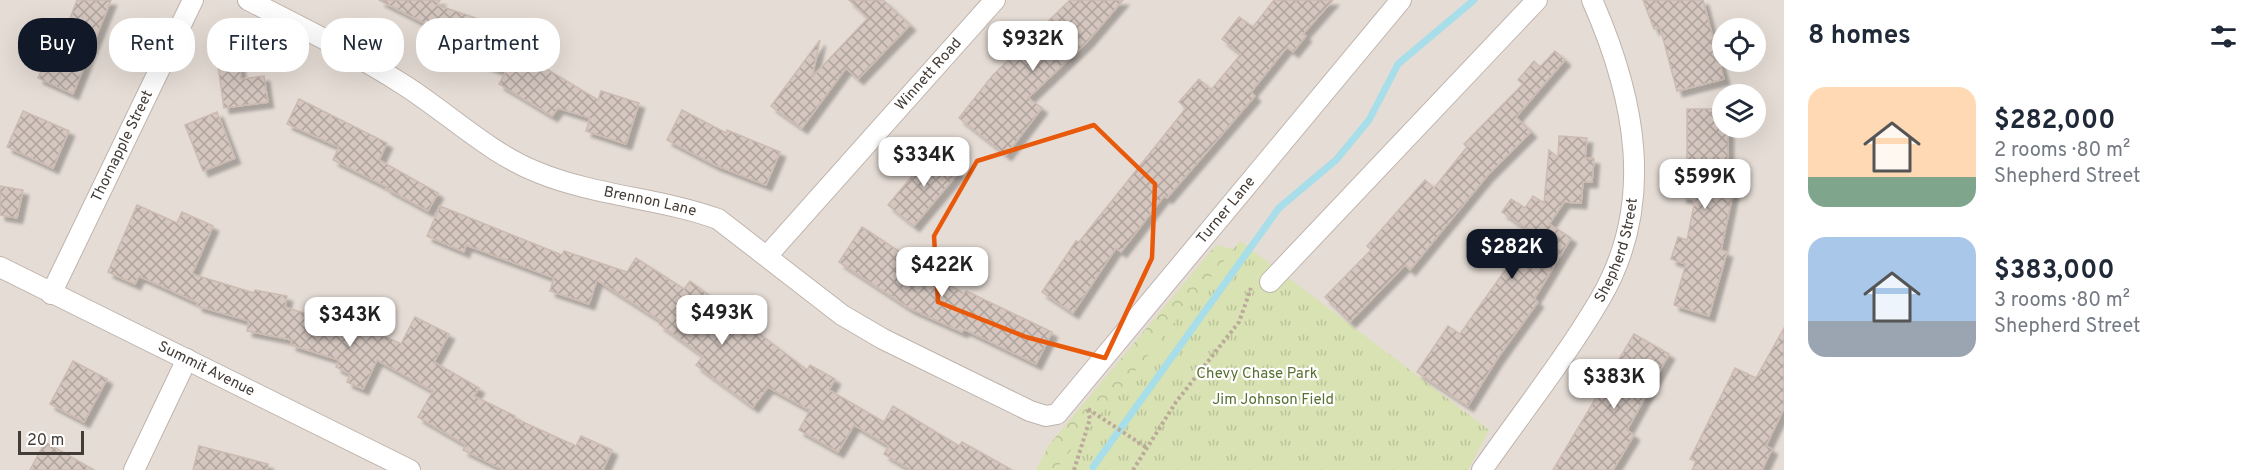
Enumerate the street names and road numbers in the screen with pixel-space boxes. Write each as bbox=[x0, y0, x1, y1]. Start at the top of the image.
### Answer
street label: Winnett Road bbox=[891, 34, 966, 115]
street label: Thornapple Street bbox=[87, 87, 157, 205]
street label: Turner Lane bbox=[1193, 173, 1260, 248]
street label: Brennon Lane bbox=[602, 182, 699, 221]
street label: Shepherd Street bbox=[1591, 197, 1642, 306]
street label: Summit Avenue bbox=[154, 337, 258, 401]

